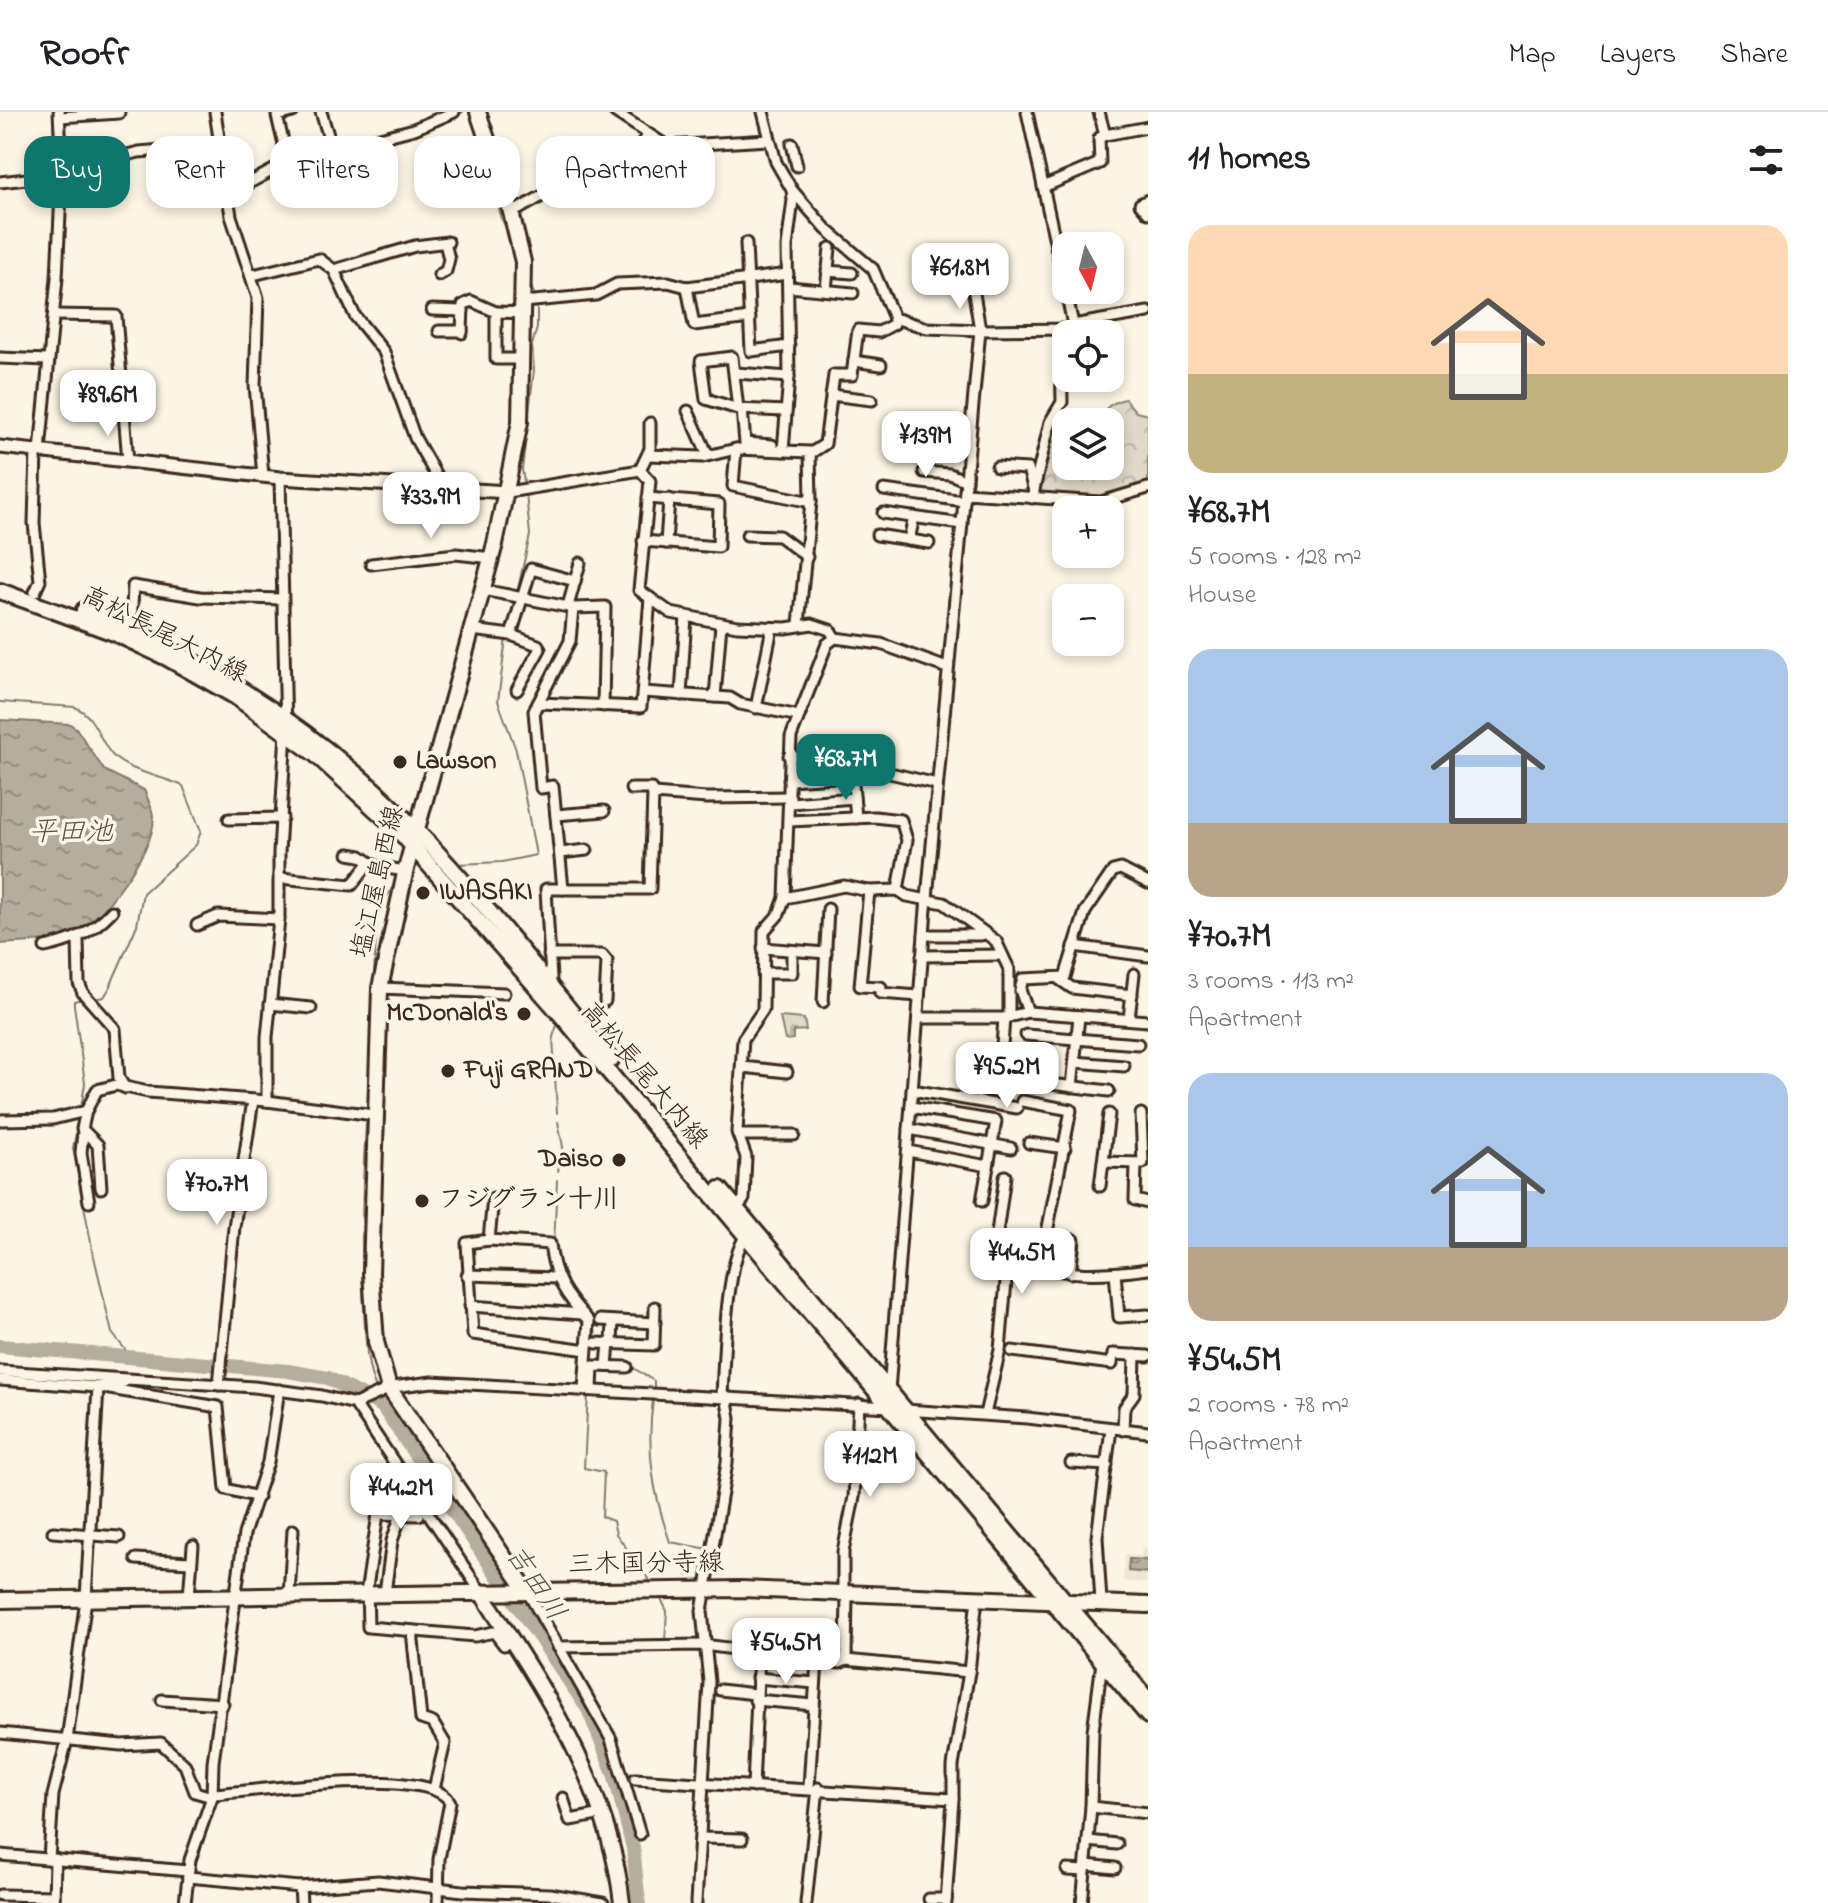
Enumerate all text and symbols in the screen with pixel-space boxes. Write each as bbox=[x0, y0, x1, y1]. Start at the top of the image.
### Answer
text: Roofr bbox=[40, 27, 129, 83]
text: Map bbox=[1508, 35, 1556, 76]
text: Layers bbox=[1600, 35, 1676, 76]
text: Share bbox=[1720, 35, 1788, 76]
text: 11 homes bbox=[1188, 135, 1311, 185]
chip: Buy bbox=[24, 136, 130, 208]
chip: Rent bbox=[146, 136, 254, 208]
chip: Filters bbox=[270, 136, 398, 208]
chip: New bbox=[414, 136, 520, 208]
chip: Apartment bbox=[536, 136, 715, 208]
icon: filters bbox=[1744, 138, 1788, 182]
north arrow bbox=[1052, 232, 1124, 304]
map controls bbox=[1052, 232, 1124, 656]
pin: ¥61.8M bbox=[895, 243, 1025, 311]
text: ¥61.8M bbox=[930, 250, 990, 288]
icon: home bbox=[1416, 277, 1560, 421]
button: locate bbox=[1052, 320, 1124, 392]
pin: ¥89.6M bbox=[43, 370, 173, 438]
text: ¥89.6M bbox=[78, 377, 138, 415]
button: layers bbox=[1052, 408, 1124, 480]
pin: ¥139M bbox=[870, 411, 982, 479]
text: ¥139M bbox=[900, 418, 952, 456]
pin: ¥33.9M bbox=[366, 472, 496, 540]
text: ¥33.9M bbox=[401, 479, 461, 517]
text: ¥68.7M bbox=[1188, 489, 1271, 539]
button: + bbox=[1052, 496, 1124, 568]
text: 5 rooms · 128 m² bbox=[1188, 539, 1362, 577]
text: House bbox=[1188, 577, 1256, 615]
street label: 高松長尾大内線 bbox=[74, 578, 254, 694]
button: − bbox=[1052, 584, 1124, 656]
icon: home bbox=[1416, 701, 1560, 845]
pin: ¥68.7M bbox=[781, 734, 911, 802]
text: ¥68.7M bbox=[814, 741, 878, 779]
place label: Lawson bbox=[416, 743, 496, 781]
marker: Lawson bbox=[391, 753, 409, 771]
street label: 塩江屋島西線 bbox=[343, 802, 415, 962]
water label: 平田池 bbox=[29, 813, 114, 854]
place label: IWASAKI bbox=[439, 874, 533, 912]
marker: IWASAKI bbox=[414, 884, 432, 902]
text: ¥70.7M bbox=[1188, 913, 1272, 963]
text: 3 rooms · 113 m² bbox=[1188, 963, 1354, 1001]
street label: 高松長尾大内線 bbox=[570, 994, 716, 1158]
place label: McDonald's bbox=[386, 995, 508, 1033]
text: Apartment bbox=[1188, 1001, 1302, 1039]
marker: McDonald's bbox=[515, 1005, 533, 1023]
pin: ¥95.2M bbox=[942, 1042, 1072, 1110]
text: ¥95.2M bbox=[974, 1049, 1040, 1087]
place label: Fuji GRAND bbox=[462, 1052, 594, 1090]
marker: Fuji GRAND bbox=[439, 1062, 457, 1080]
icon: home bbox=[1416, 1125, 1560, 1269]
place label: Daiso bbox=[537, 1141, 603, 1179]
marker: Daiso bbox=[610, 1151, 628, 1169]
pin: ¥70.7M bbox=[152, 1159, 282, 1227]
text: ¥70.7M bbox=[185, 1166, 249, 1204]
place label: フジグラン十川 bbox=[438, 1182, 619, 1220]
marker: フジグラン十川 bbox=[413, 1192, 431, 1210]
pin: ¥44.5M bbox=[957, 1228, 1087, 1296]
text: ¥44.5M bbox=[988, 1235, 1056, 1273]
text: ¥54.5M bbox=[1188, 1337, 1282, 1387]
text: 2 rooms · 78 m² bbox=[1188, 1387, 1349, 1425]
text: Apartment bbox=[1188, 1425, 1302, 1463]
pin: ¥112M bbox=[814, 1431, 926, 1499]
text: ¥112M bbox=[842, 1438, 898, 1476]
pin: ¥44.2M bbox=[336, 1463, 466, 1531]
text: ¥44.2M bbox=[368, 1470, 434, 1508]
water label: 吉田川 bbox=[494, 1538, 574, 1630]
street label: 三木国分寺線 bbox=[568, 1545, 724, 1585]
pin: ¥54.5M bbox=[721, 1618, 851, 1686]
text: ¥54.5M bbox=[750, 1625, 822, 1663]

